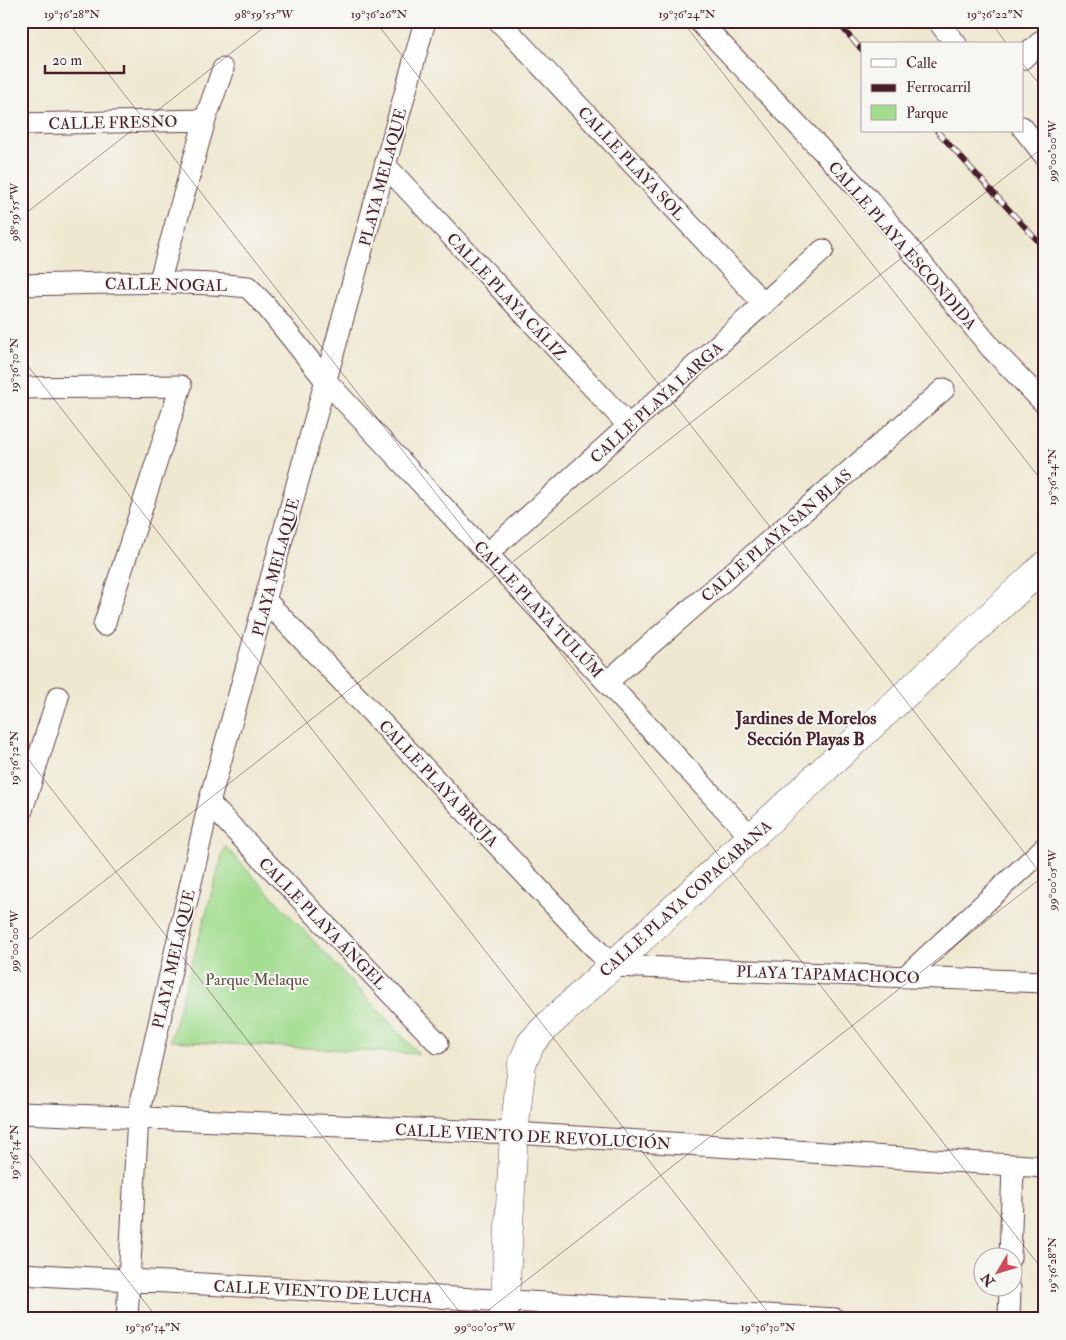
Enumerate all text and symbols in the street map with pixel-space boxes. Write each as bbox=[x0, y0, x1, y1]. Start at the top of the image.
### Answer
text: 19°36'28"N bbox=[44, 7, 100, 22]
text: 98°59'55"W bbox=[234, 7, 294, 22]
text: 19°36'26"N bbox=[351, 7, 407, 22]
text: 19°36'24"N bbox=[659, 7, 716, 22]
text: 19°36'22"N bbox=[967, 7, 1024, 22]
scale bar bbox=[45, 42, 124, 74]
legend bbox=[861, 42, 1024, 132]
text: 20 m bbox=[52, 51, 82, 70]
text: Calle bbox=[906, 54, 937, 73]
text: Ferrocarril bbox=[906, 78, 971, 97]
street label: CALLE PLAYA SOL bbox=[573, 103, 689, 225]
text: Parque bbox=[906, 104, 948, 123]
street label: PLAYA MELAQUE bbox=[355, 106, 411, 249]
street label: CALLE FRESNO bbox=[48, 112, 178, 134]
text: 99°00'00"W bbox=[1045, 119, 1060, 183]
street label: CALLE PLAYA ESCONDIDA bbox=[824, 157, 981, 334]
text: 98°59'55"W bbox=[7, 182, 22, 242]
street label: CALLE PLAYA CÁLIZ bbox=[442, 228, 571, 365]
street label: CALLE NOGAL bbox=[105, 274, 228, 296]
text: 19°36'30"N bbox=[7, 337, 22, 393]
street label: CALLE PLAYA LARGA bbox=[586, 338, 727, 468]
text: 19°36'24"N bbox=[1045, 448, 1060, 505]
street label: CALLE PLAYA SAN BLAS bbox=[697, 465, 856, 607]
street label: PLAYA MELAQUE bbox=[248, 496, 304, 639]
street label: CALLE PLAYA TULÚM bbox=[469, 536, 608, 683]
district label: Jardines de Morelos Sección Playas B bbox=[735, 707, 876, 751]
street label: CALLE PLAYA BRUJA bbox=[373, 716, 502, 852]
text: 19°36'32"N bbox=[7, 730, 22, 786]
street label: CALLE PLAYA COPACABANA bbox=[595, 816, 776, 981]
text: 99°00'05"W bbox=[1045, 849, 1060, 911]
street label: CALLE PLAYA ÁNGEL bbox=[254, 853, 392, 994]
street label: PLAYA MELAQUE bbox=[148, 888, 200, 1031]
text: 99°00'00"W bbox=[7, 909, 22, 973]
street label: PLAYA TAPAMACHOCO bbox=[736, 962, 920, 988]
park label: Parque Melaque bbox=[205, 970, 309, 990]
street label: CALLE VIENTO DE REVOLUCIÓN bbox=[394, 1119, 672, 1154]
text: 19°36'34"N bbox=[7, 1124, 22, 1180]
text: 19°36'28"N bbox=[1045, 1237, 1060, 1293]
north arrow bbox=[974, 1248, 1024, 1298]
text: N bbox=[977, 1269, 999, 1291]
street label: CALLE VIENTO DE LUCHA bbox=[213, 1276, 433, 1308]
text: 19°36'34"N bbox=[125, 1320, 181, 1335]
text: 99°00'05"W bbox=[454, 1320, 516, 1335]
text: 19°36'30"N bbox=[740, 1320, 796, 1335]

